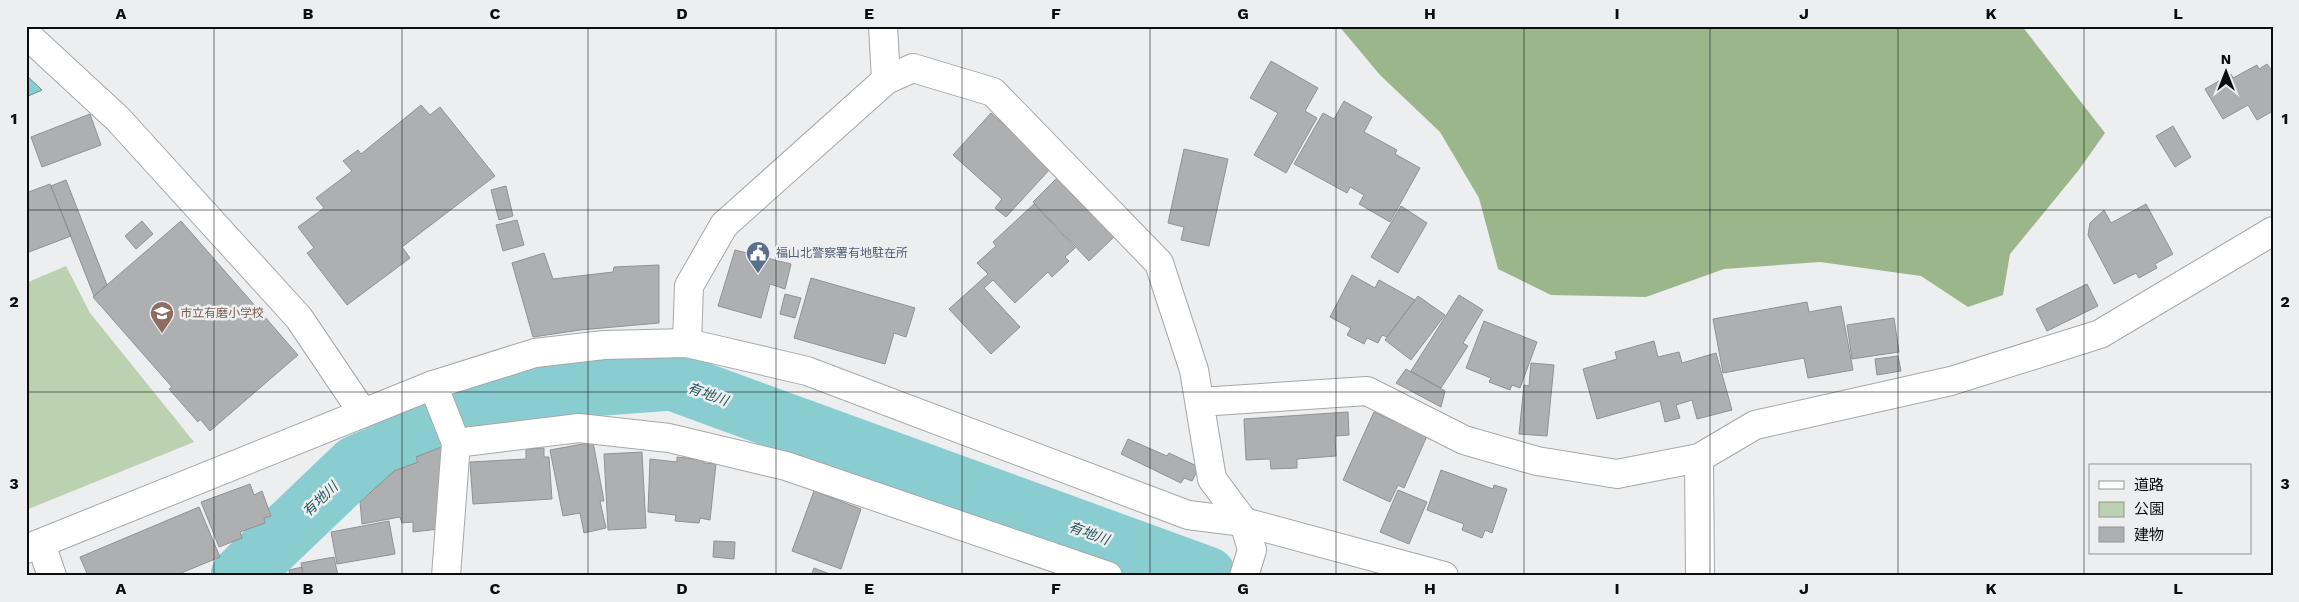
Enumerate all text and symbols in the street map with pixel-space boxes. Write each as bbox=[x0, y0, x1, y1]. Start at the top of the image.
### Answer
text: A bbox=[116, 4, 127, 23]
text: B bbox=[303, 4, 314, 23]
text: C bbox=[490, 4, 501, 23]
text: D bbox=[676, 4, 688, 23]
text: E bbox=[864, 4, 874, 23]
text: F bbox=[1051, 4, 1061, 23]
text: G bbox=[1237, 4, 1249, 23]
text: H bbox=[1424, 4, 1436, 23]
text: I bbox=[1614, 4, 1620, 23]
text: J bbox=[1799, 4, 1809, 23]
text: K bbox=[1985, 4, 1997, 23]
text: L bbox=[2173, 4, 2183, 23]
north arrow bbox=[2202, 48, 2252, 98]
text: N bbox=[2221, 51, 2231, 67]
text: 1 bbox=[11, 109, 17, 128]
text: 1 bbox=[2282, 109, 2288, 128]
public building icon: 福山北警察署有地駐在所 bbox=[745, 240, 771, 274]
place label: 福山北警察署有地駐在所 bbox=[776, 246, 908, 260]
text: 2 bbox=[9, 292, 19, 311]
text: 2 bbox=[2280, 292, 2290, 311]
school or university icon: 市立有磨小学校 bbox=[149, 300, 175, 334]
place label: 市立有磨小学校 bbox=[180, 306, 264, 320]
water label: 有地川 bbox=[686, 379, 732, 409]
legend bbox=[2089, 464, 2252, 554]
text: 3 bbox=[9, 474, 19, 493]
text: 3 bbox=[2280, 474, 2290, 493]
text: 道路 bbox=[2134, 476, 2164, 494]
water label: 有地川 bbox=[299, 477, 342, 519]
text: 公園 bbox=[2134, 500, 2164, 518]
water label: 有地川 bbox=[1067, 518, 1113, 548]
text: 建物 bbox=[2134, 526, 2164, 544]
text: A bbox=[116, 579, 127, 598]
text: B bbox=[303, 579, 314, 598]
text: C bbox=[490, 579, 501, 598]
text: D bbox=[676, 579, 688, 598]
text: E bbox=[864, 579, 874, 598]
text: F bbox=[1051, 579, 1061, 598]
text: G bbox=[1237, 579, 1249, 598]
text: H bbox=[1424, 579, 1436, 598]
text: I bbox=[1614, 579, 1620, 598]
text: J bbox=[1799, 579, 1809, 598]
text: K bbox=[1985, 579, 1997, 598]
text: L bbox=[2173, 579, 2183, 598]

